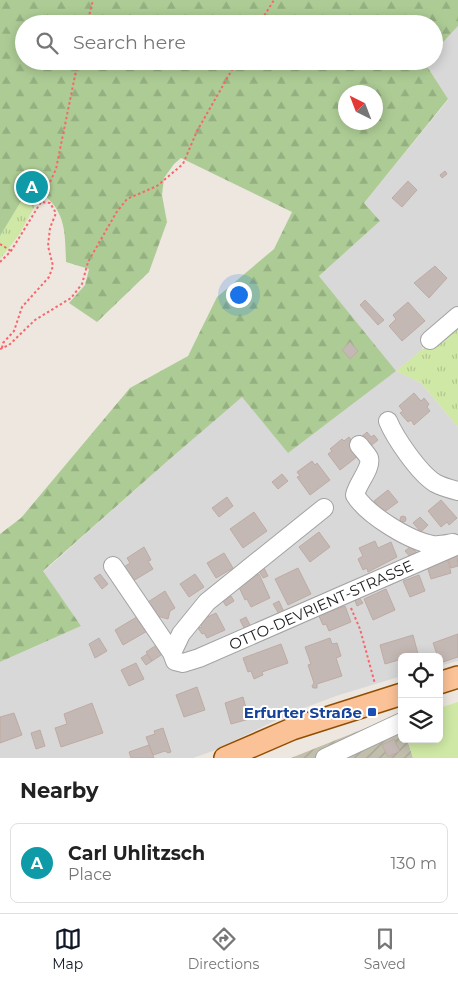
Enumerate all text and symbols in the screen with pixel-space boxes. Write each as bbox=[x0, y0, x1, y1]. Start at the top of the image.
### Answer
search box bbox=[15, 15, 443, 70]
icon: search bbox=[33, 29, 61, 57]
text: Search here bbox=[73, 31, 186, 54]
north arrow bbox=[338, 85, 383, 130]
pin: A bbox=[16, 168, 48, 206]
your location bbox=[226, 282, 252, 308]
street label: OTTO-DEVRIENT-STRASSE bbox=[226, 556, 416, 654]
map controls bbox=[398, 653, 443, 743]
button: locate bbox=[398, 653, 443, 698]
button: layers bbox=[398, 698, 443, 743]
place label: Erfurter Straẞe bbox=[244, 703, 362, 722]
marker: Erfurter Straẞe bbox=[366, 706, 378, 718]
text: Nearby bbox=[20, 778, 99, 803]
text: Carl Uhlitzsch bbox=[68, 842, 205, 865]
text: A bbox=[31, 854, 43, 873]
text: 130 m bbox=[390, 854, 437, 873]
text: Place bbox=[68, 865, 112, 884]
tab: Map bbox=[52, 925, 83, 973]
tab: Directions bbox=[188, 925, 259, 973]
tab: Saved bbox=[364, 925, 406, 973]

